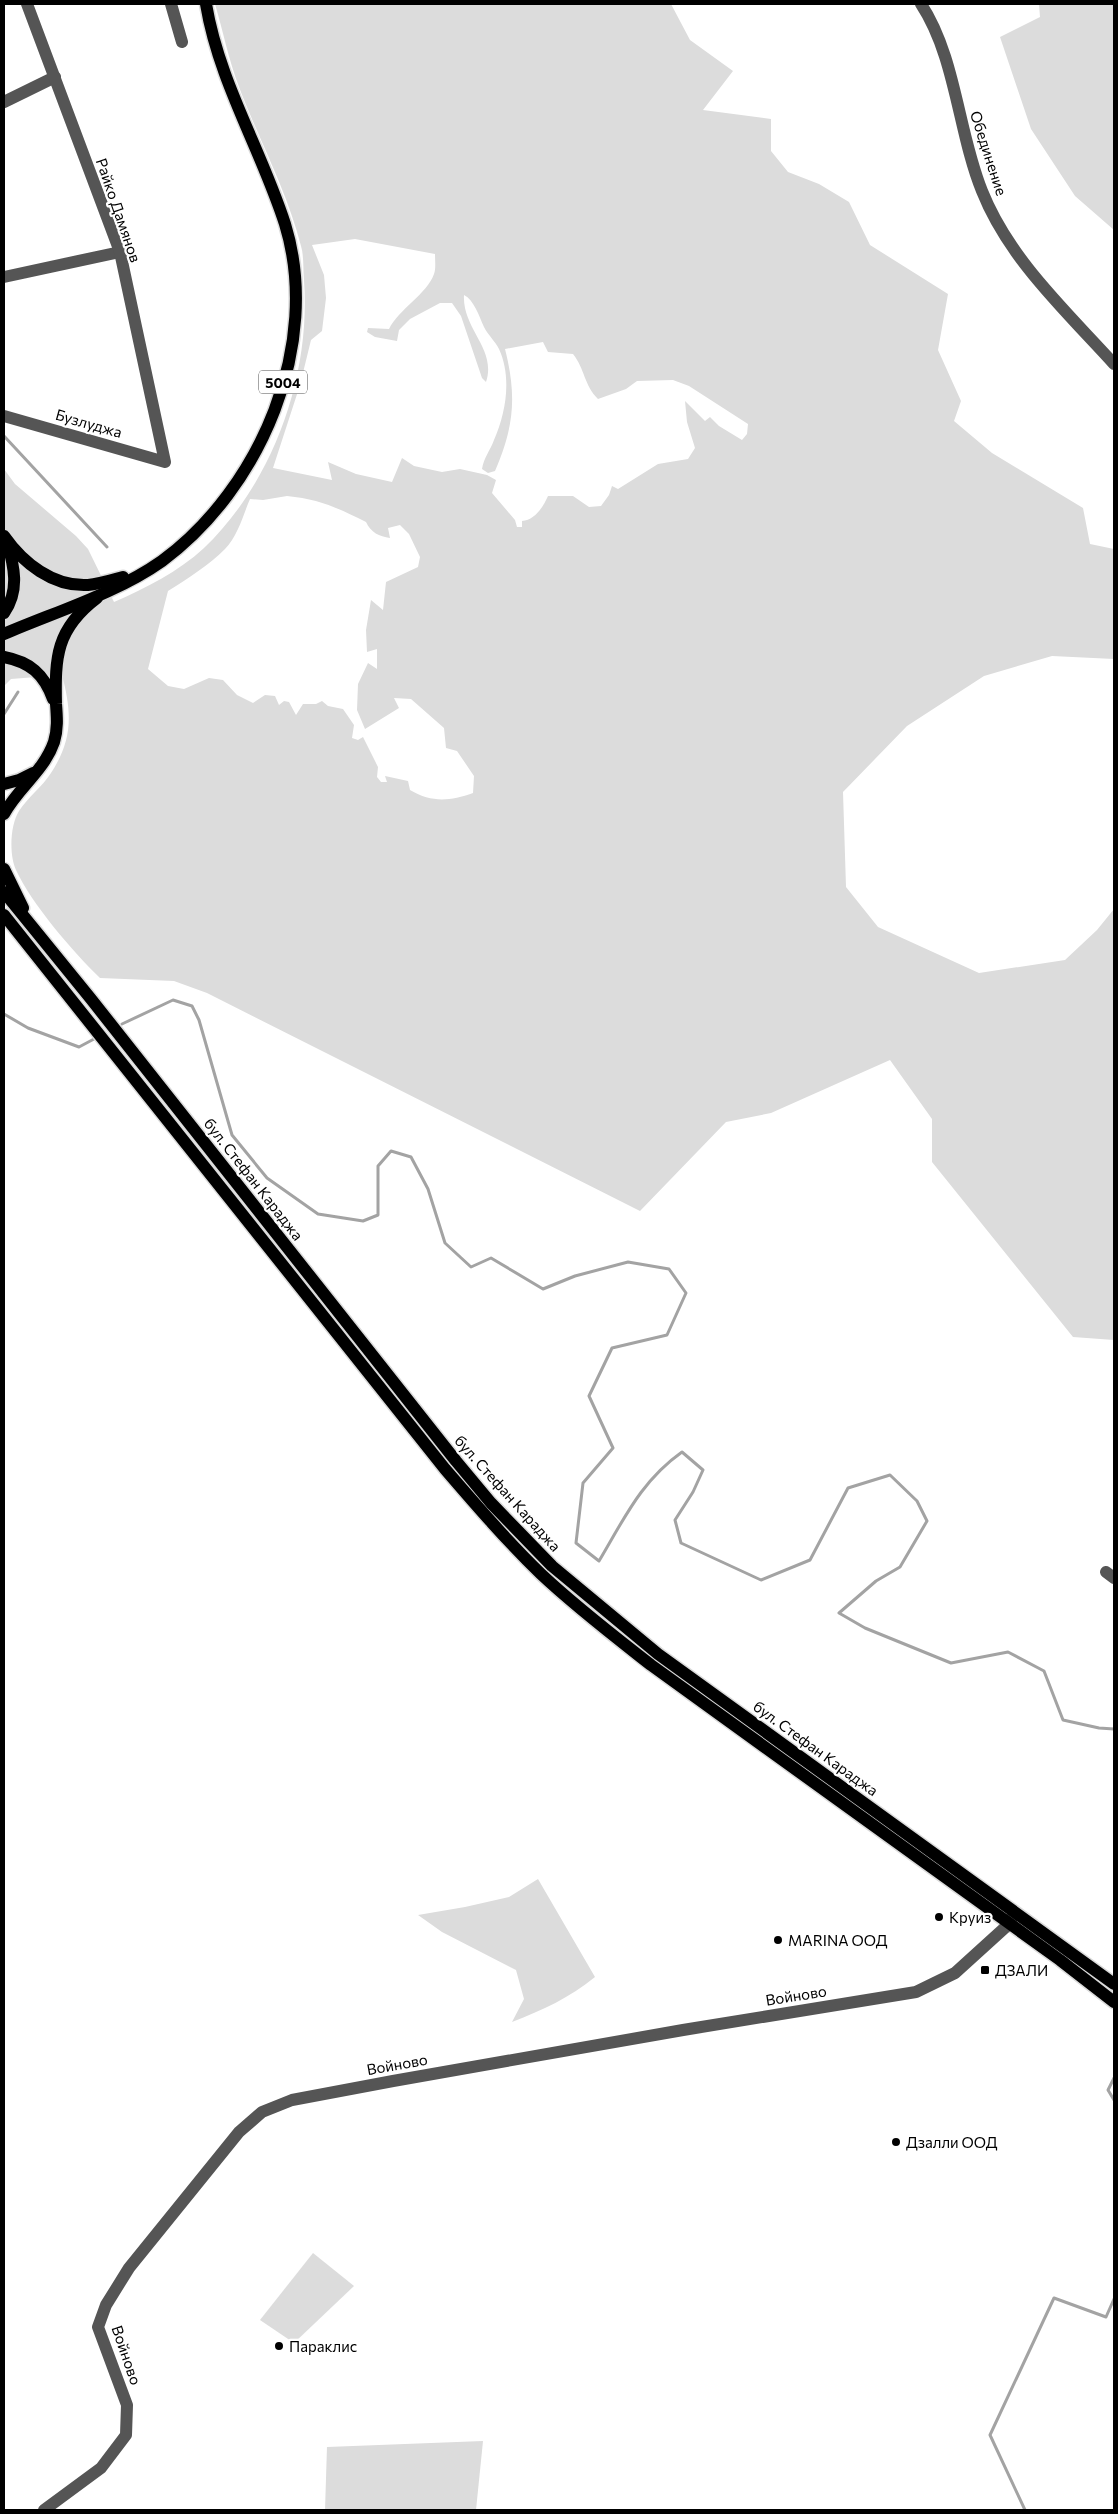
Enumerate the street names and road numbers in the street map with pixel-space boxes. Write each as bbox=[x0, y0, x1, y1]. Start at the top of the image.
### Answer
street label: Обединение bbox=[967, 108, 1011, 198]
street label: Райко Дамянов bbox=[93, 156, 145, 264]
road number: 5004 bbox=[259, 371, 307, 394]
street label: Бузлуджа bbox=[54, 405, 124, 441]
street label: бул. Стефан Караджа bbox=[201, 1114, 307, 1244]
street label: бул. Стефан Караджа bbox=[451, 1431, 565, 1555]
street label: бул. Стефан Караджа bbox=[750, 1697, 882, 1799]
street label: Войново bbox=[764, 1981, 828, 2009]
street label: Войново bbox=[365, 2050, 429, 2078]
street label: Войново bbox=[108, 2323, 146, 2387]

